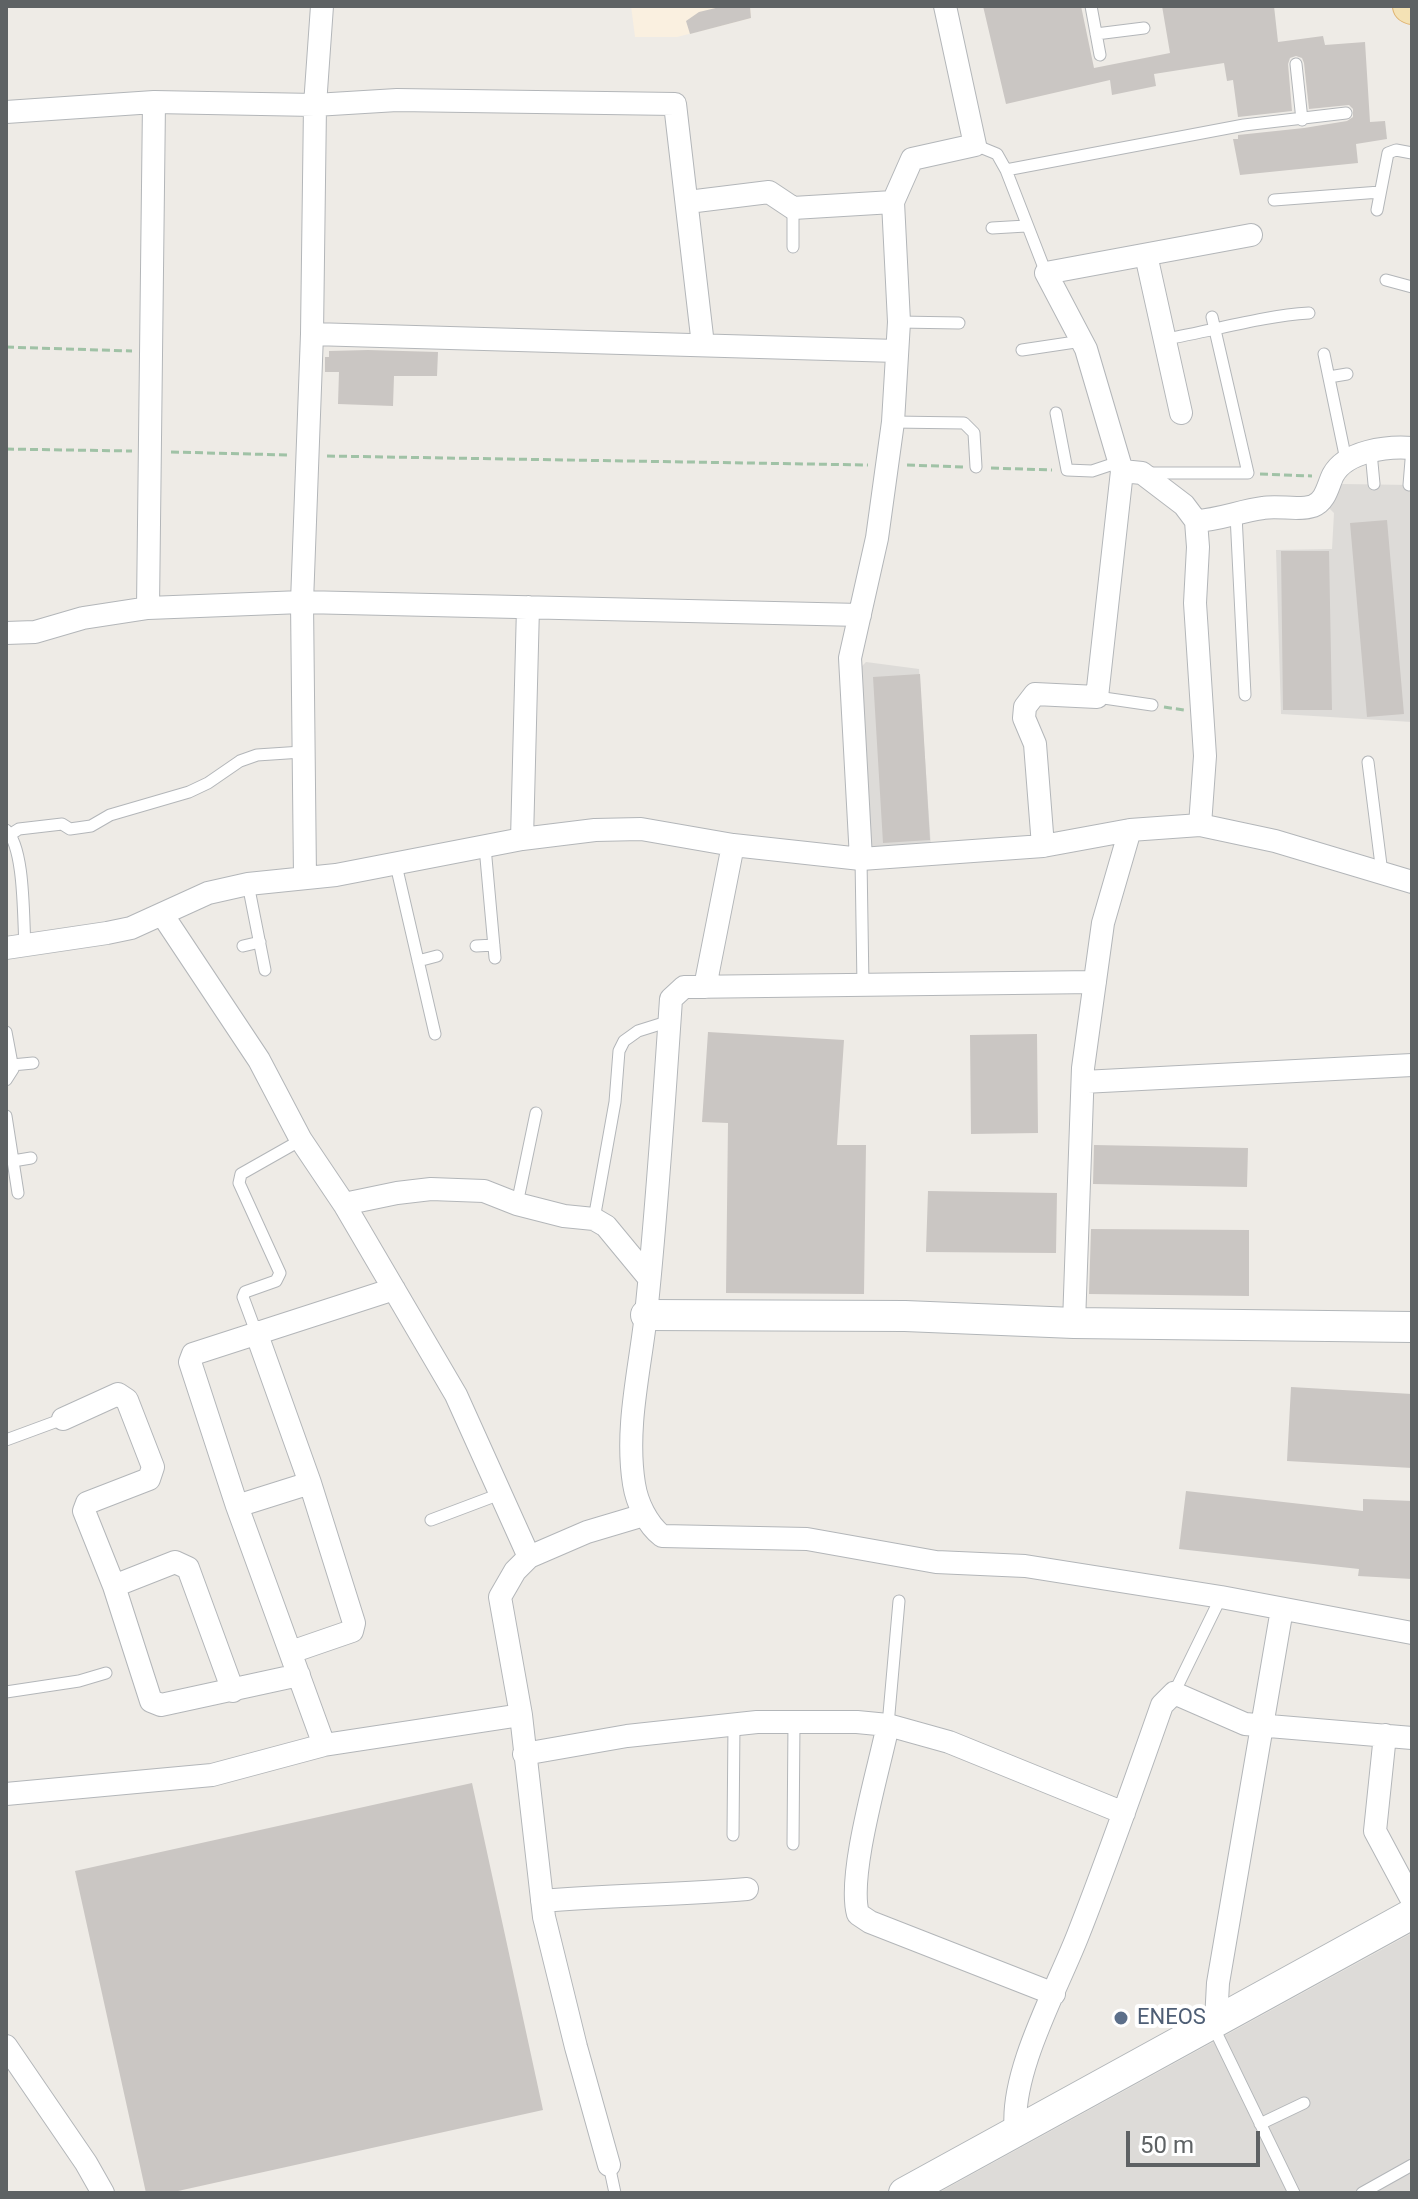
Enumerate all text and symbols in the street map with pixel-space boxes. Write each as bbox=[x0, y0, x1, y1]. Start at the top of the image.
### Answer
place label: ENEOS bbox=[1137, 2005, 1206, 2031]
marker: ENEOS bbox=[1112, 2009, 1130, 2027]
scale bar bbox=[1130, 2115, 1264, 2165]
text: 50 m bbox=[1140, 2131, 1194, 2159]

